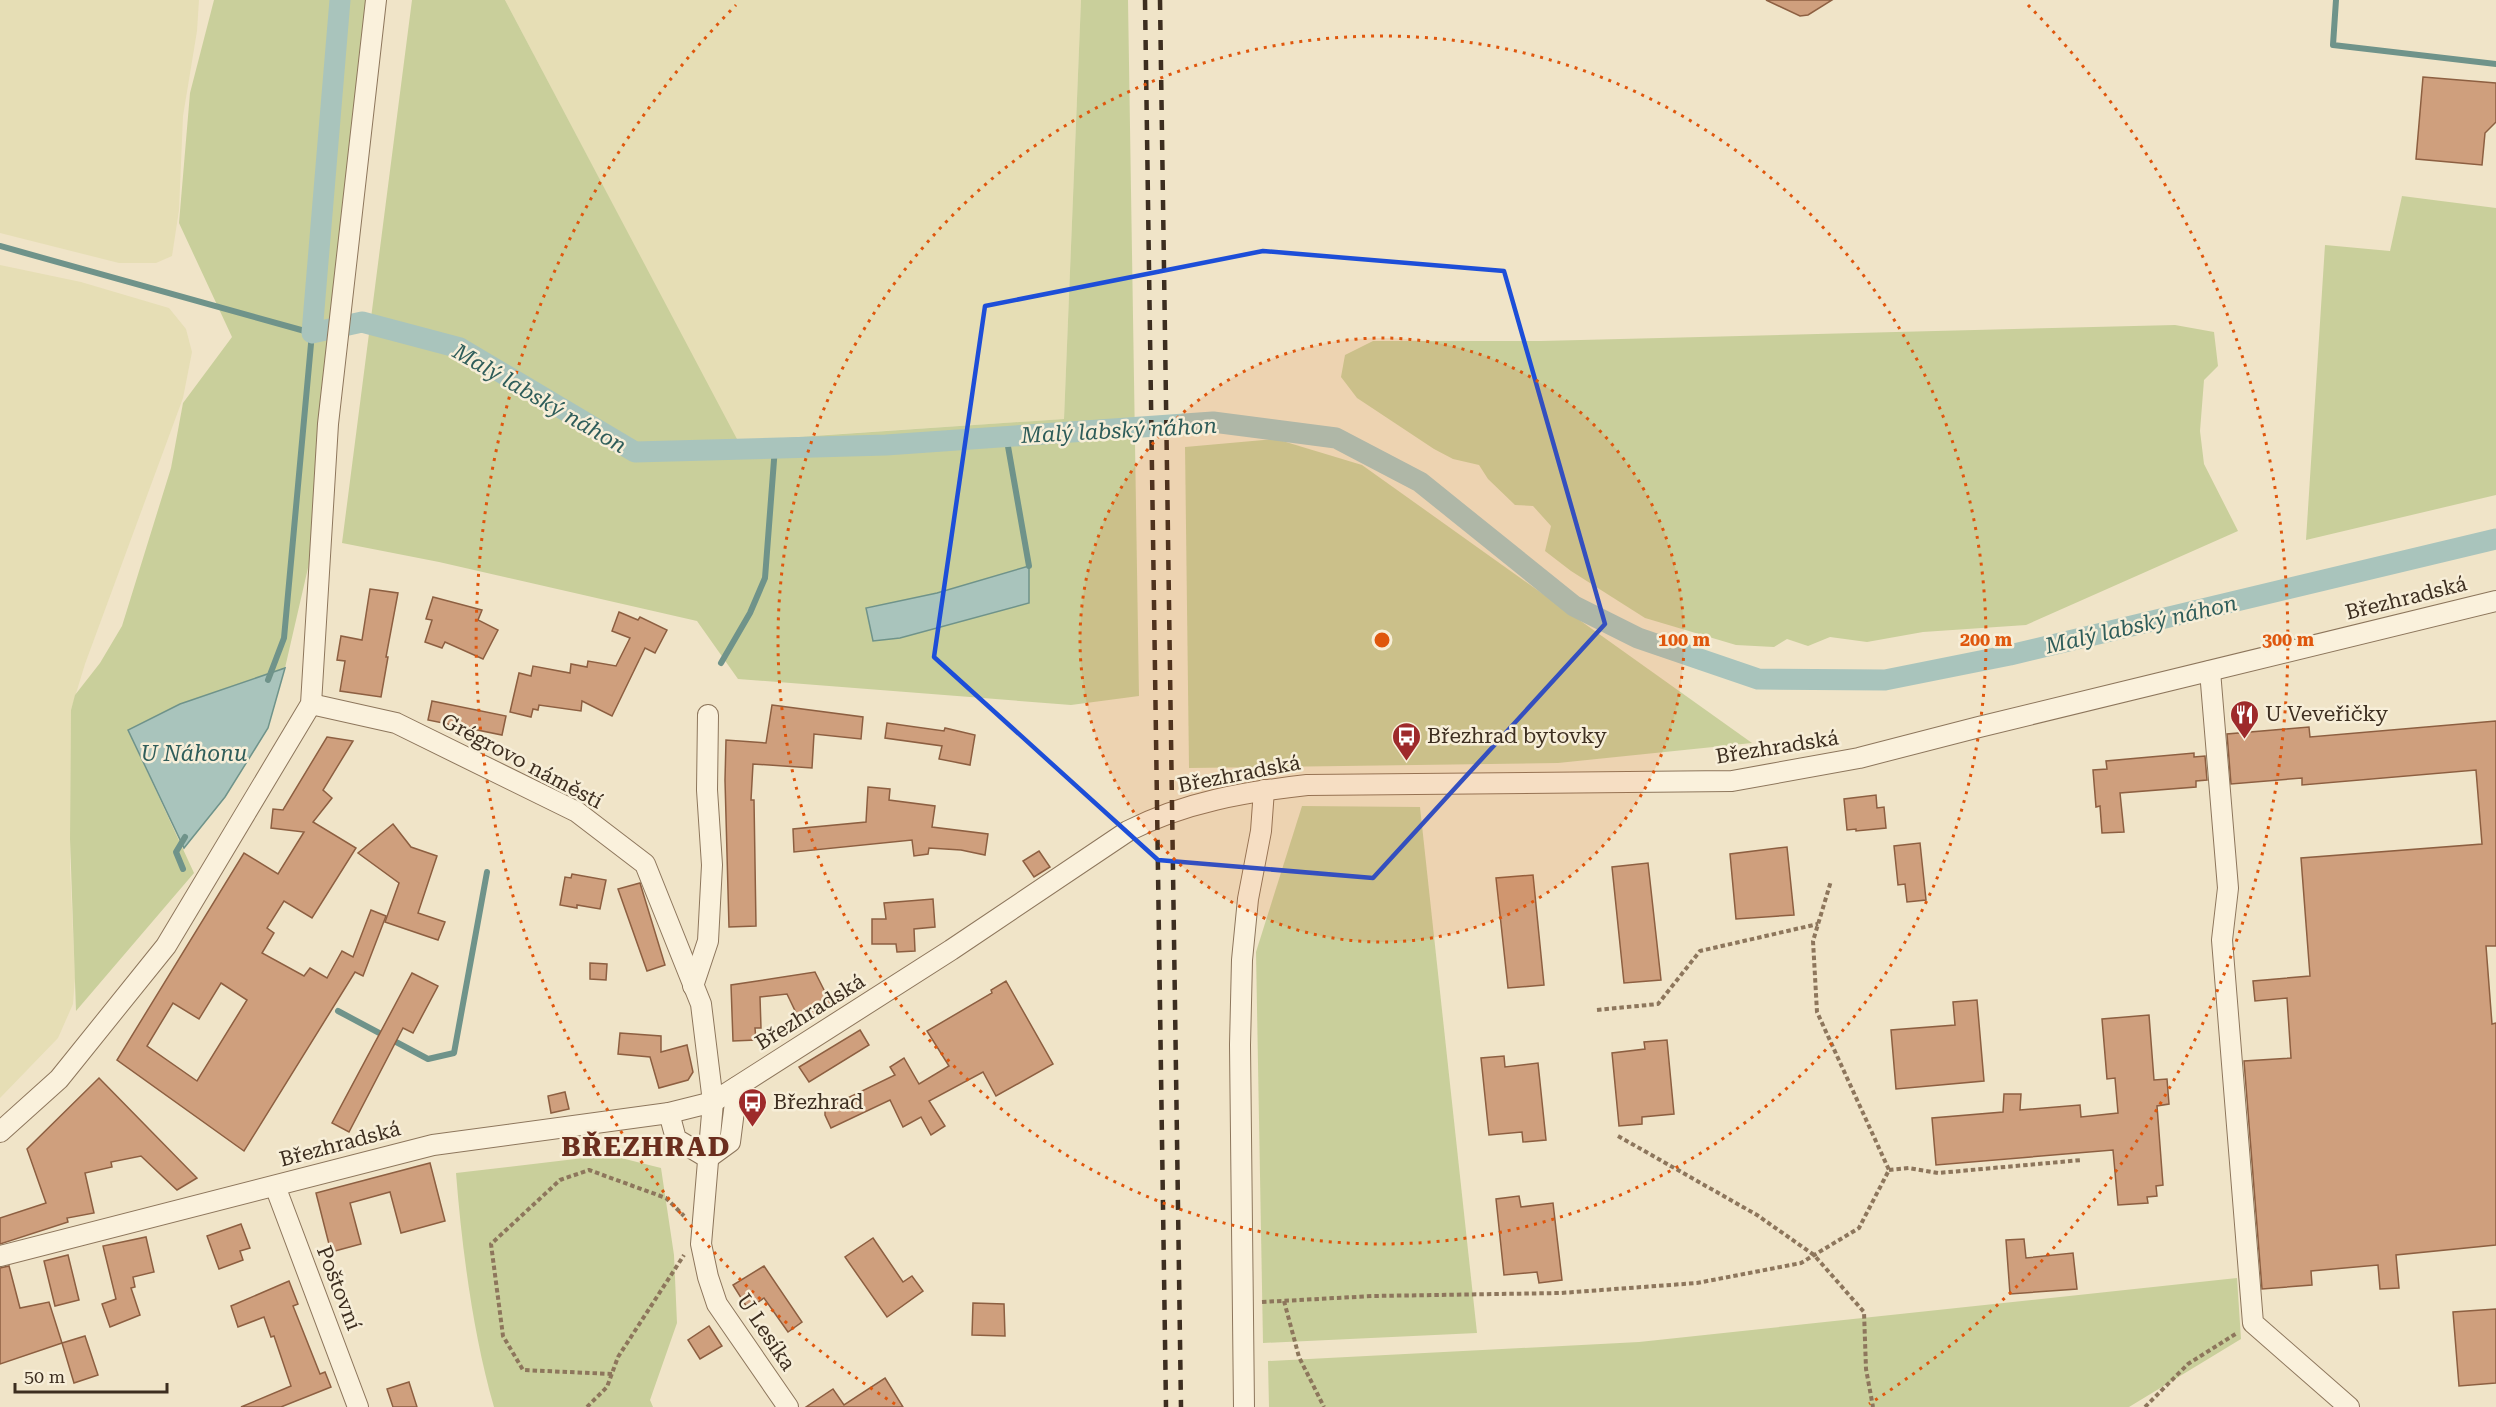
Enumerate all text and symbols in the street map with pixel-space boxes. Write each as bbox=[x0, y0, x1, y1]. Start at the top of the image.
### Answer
water label: Malý labský náhon bbox=[448, 338, 631, 458]
water label: Malý labský náhon bbox=[1020, 413, 1217, 448]
street label: Březhradská bbox=[2343, 571, 2470, 625]
water label: Malý labský náhon bbox=[2042, 590, 2239, 659]
text: 100 m bbox=[1658, 629, 1711, 650]
text: 200 m bbox=[1960, 629, 2013, 650]
text: 300 m bbox=[2262, 629, 2315, 650]
centre of rings bbox=[1372, 630, 1392, 650]
restaurant icon: U Veveřičky bbox=[2228, 698, 2260, 740]
place label: U Veveřičky bbox=[2265, 702, 2389, 726]
street label: Grégrovo náměstí bbox=[437, 708, 607, 814]
bus stop icon: Březhrad bytovky bbox=[1390, 720, 1422, 762]
place label: Březhrad bytovky bbox=[1427, 724, 1607, 748]
street label: Březhradská bbox=[1714, 725, 1841, 769]
water label: U Náhonu bbox=[141, 741, 247, 766]
street label: Březhradská bbox=[1176, 750, 1303, 798]
street label: Březhradská bbox=[751, 969, 870, 1055]
bus stop icon: Březhrad bbox=[736, 1086, 768, 1128]
place label: Březhrad bbox=[773, 1090, 864, 1114]
street label: Březhradská bbox=[277, 1116, 404, 1172]
district label: BŘEZHRAD bbox=[561, 1131, 731, 1163]
street label: Poštovní bbox=[312, 1242, 366, 1334]
street label: U Lesíka bbox=[732, 1289, 801, 1376]
scale bar bbox=[15, 1356, 166, 1394]
text: 50 m bbox=[24, 1366, 65, 1387]

